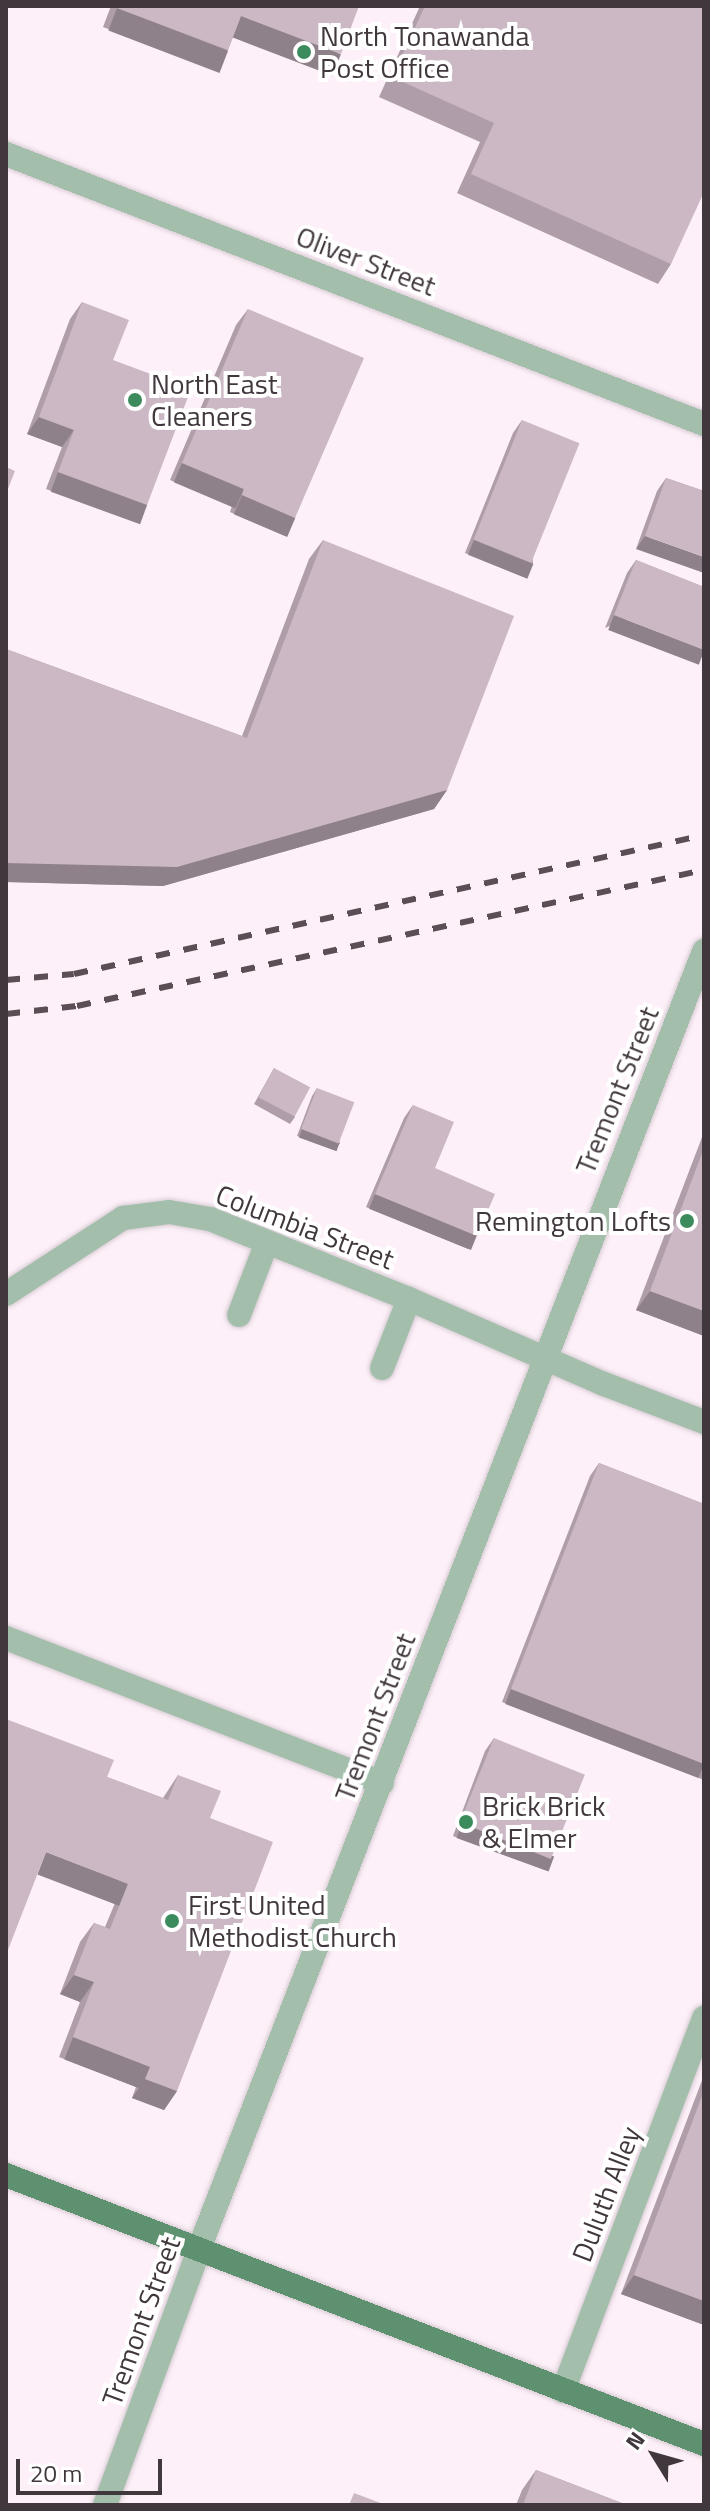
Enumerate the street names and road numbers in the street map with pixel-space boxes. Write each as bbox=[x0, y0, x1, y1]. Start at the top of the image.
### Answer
street label: Oliver Street bbox=[292, 219, 440, 303]
street label: Tremont Street bbox=[568, 1002, 666, 1178]
street label: Columbia Street bbox=[211, 1178, 399, 1276]
street label: Tremont Street bbox=[328, 1628, 422, 1806]
street label: Duluth Alley bbox=[565, 2122, 647, 2266]
street label: Tremont Street bbox=[95, 2232, 187, 2410]

